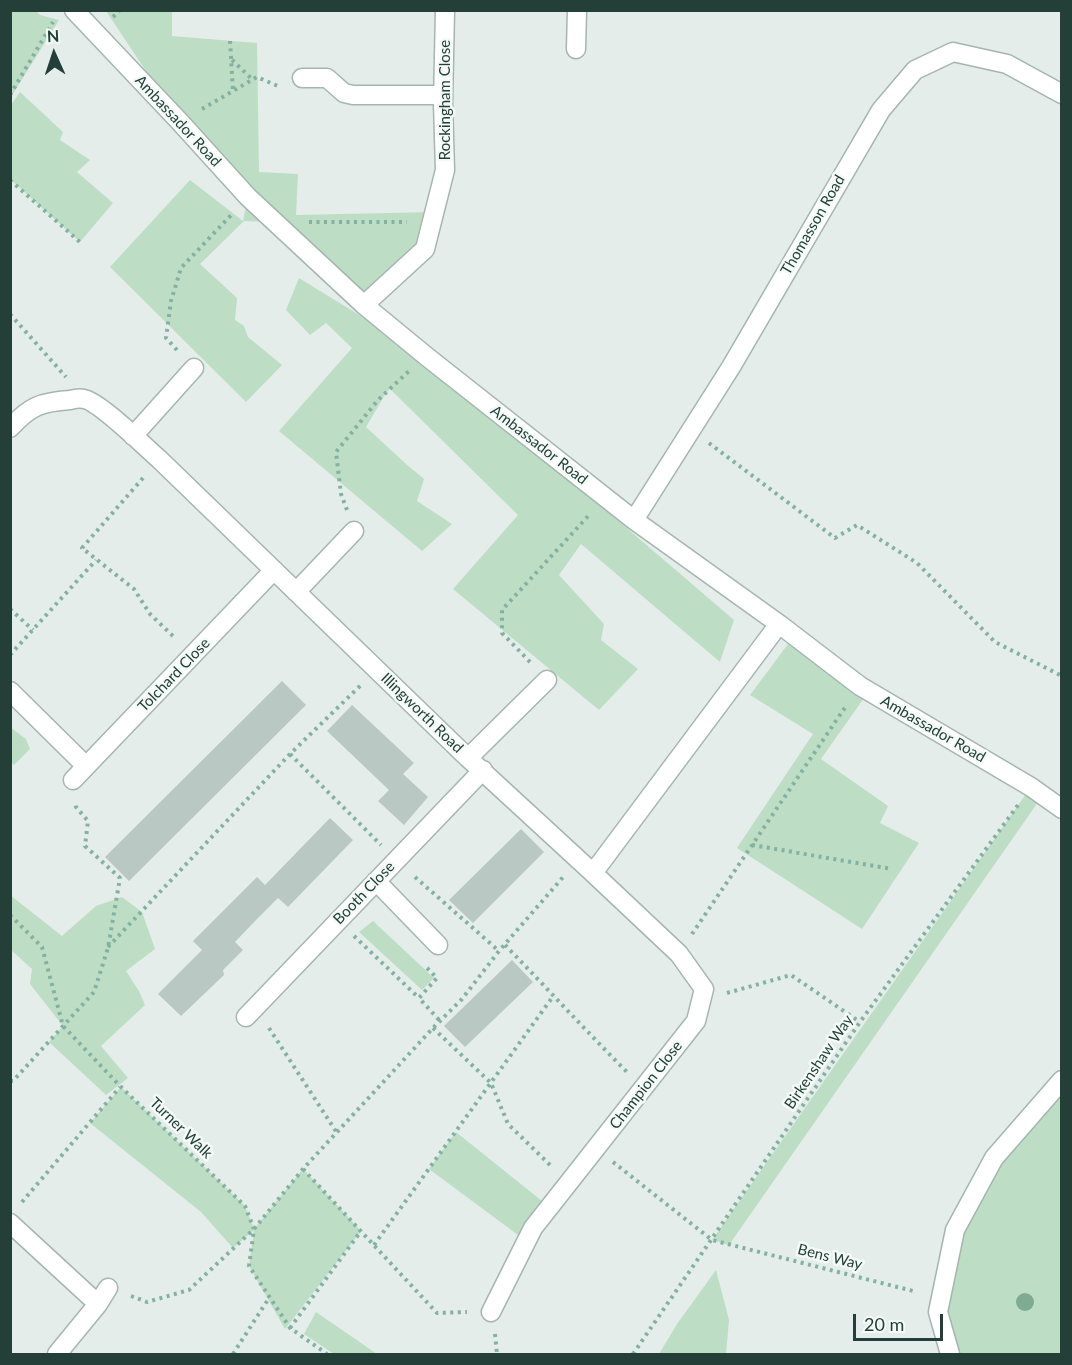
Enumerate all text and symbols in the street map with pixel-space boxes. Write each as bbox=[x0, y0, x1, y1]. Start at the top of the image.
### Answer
north arrow bbox=[24, 24, 84, 84]
text: N bbox=[46, 26, 60, 45]
street label: Rockingham Close bbox=[436, 40, 454, 160]
street label: Ambassador Road bbox=[131, 72, 225, 170]
street label: Thomasson Road bbox=[777, 172, 849, 278]
street label: Ambassador Road bbox=[487, 402, 591, 488]
street label: Tolchard Close bbox=[134, 634, 214, 716]
street label: Illingworth Road bbox=[377, 669, 467, 757]
street label: Ambassador Road bbox=[877, 692, 989, 766]
street label: Booth Close bbox=[330, 858, 398, 928]
street label: Birkenshaw Way bbox=[781, 1012, 857, 1112]
street label: Champion Close bbox=[606, 1037, 686, 1133]
street label: Turner Walk bbox=[146, 1094, 216, 1162]
street label: Bens Way bbox=[796, 1240, 864, 1274]
scale bar bbox=[856, 1302, 946, 1340]
text: 20 m bbox=[864, 1313, 904, 1335]

